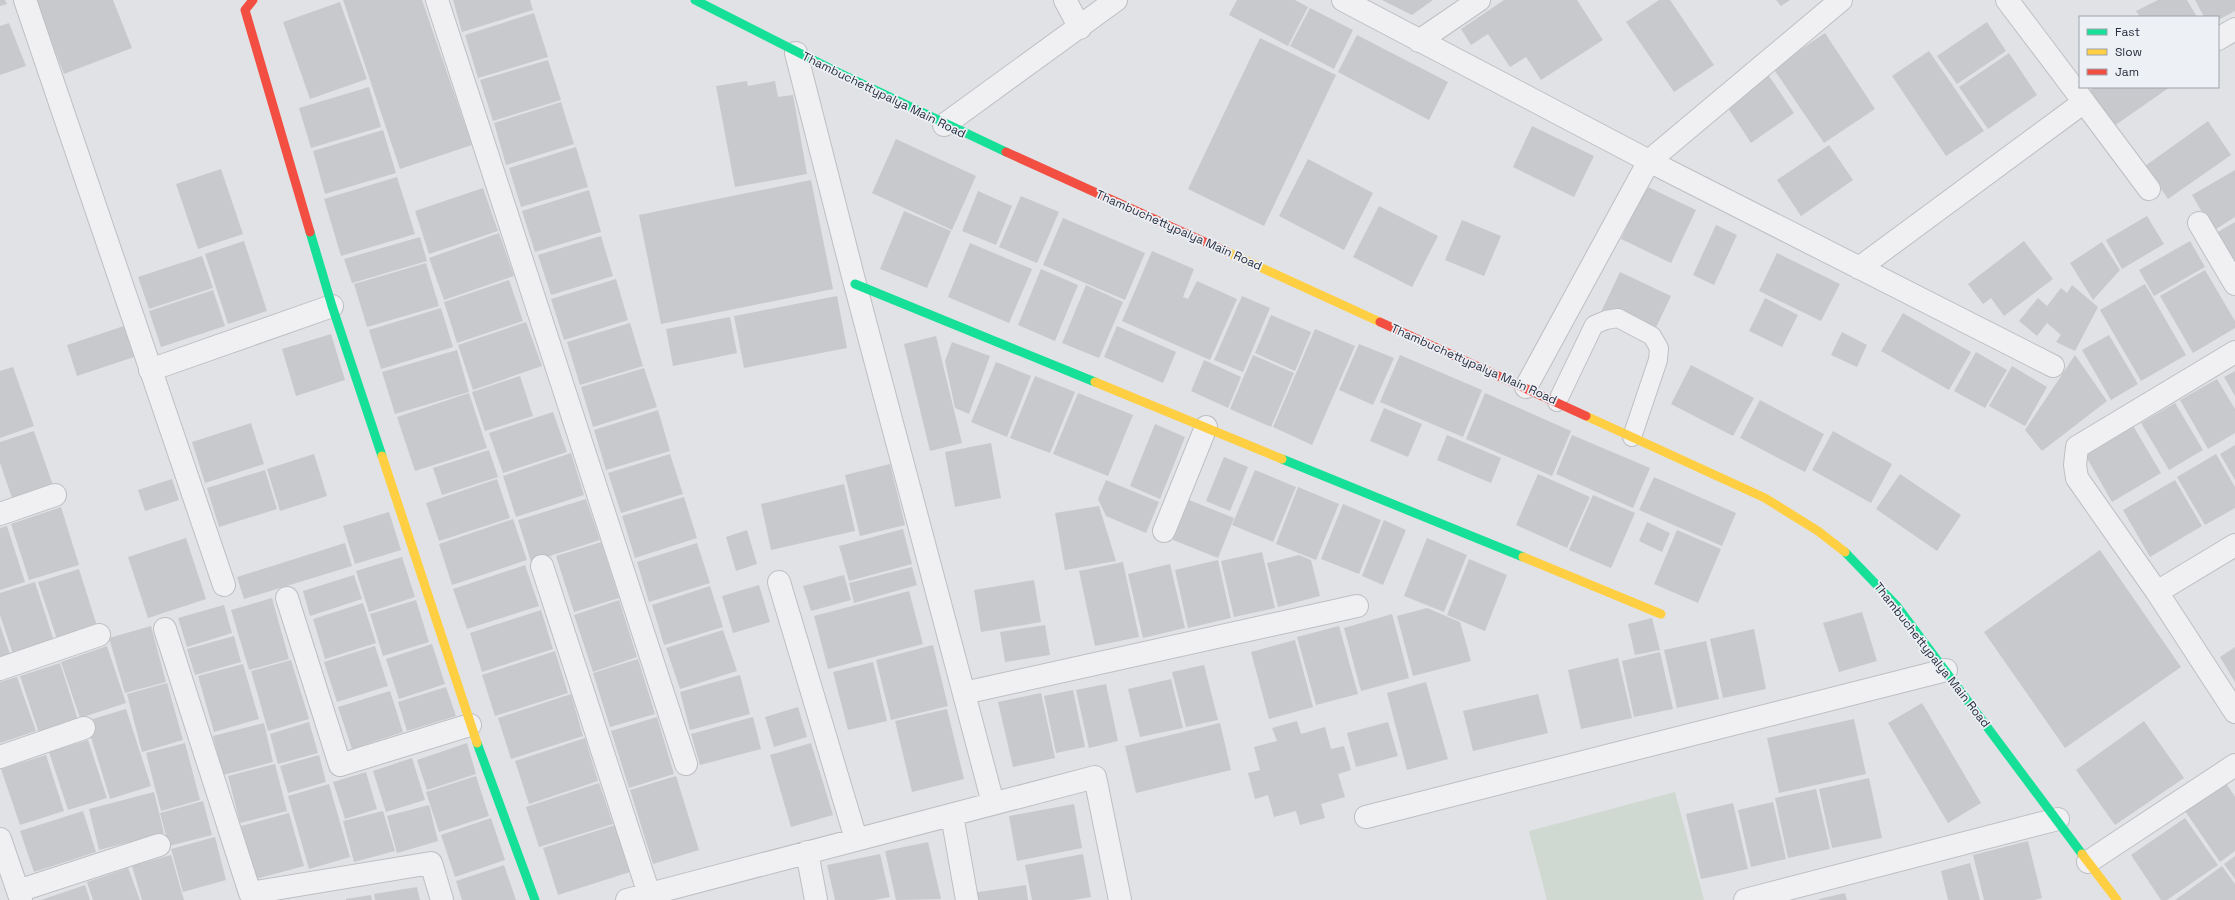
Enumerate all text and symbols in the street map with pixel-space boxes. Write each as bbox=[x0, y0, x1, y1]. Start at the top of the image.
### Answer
legend bbox=[2079, 16, 2219, 88]
text: Fast bbox=[2115, 24, 2140, 40]
text: Slow bbox=[2115, 44, 2142, 60]
street label: Thambuchettypalya Main Road bbox=[800, 48, 968, 142]
text: Jam bbox=[2115, 64, 2139, 80]
street label: Thambuchettypalya Main Road bbox=[1093, 186, 1265, 274]
street label: Thambuchettypalya Main Road bbox=[1388, 320, 1560, 408]
street label: Thambuchettypalya Main Road bbox=[1870, 579, 1994, 731]

